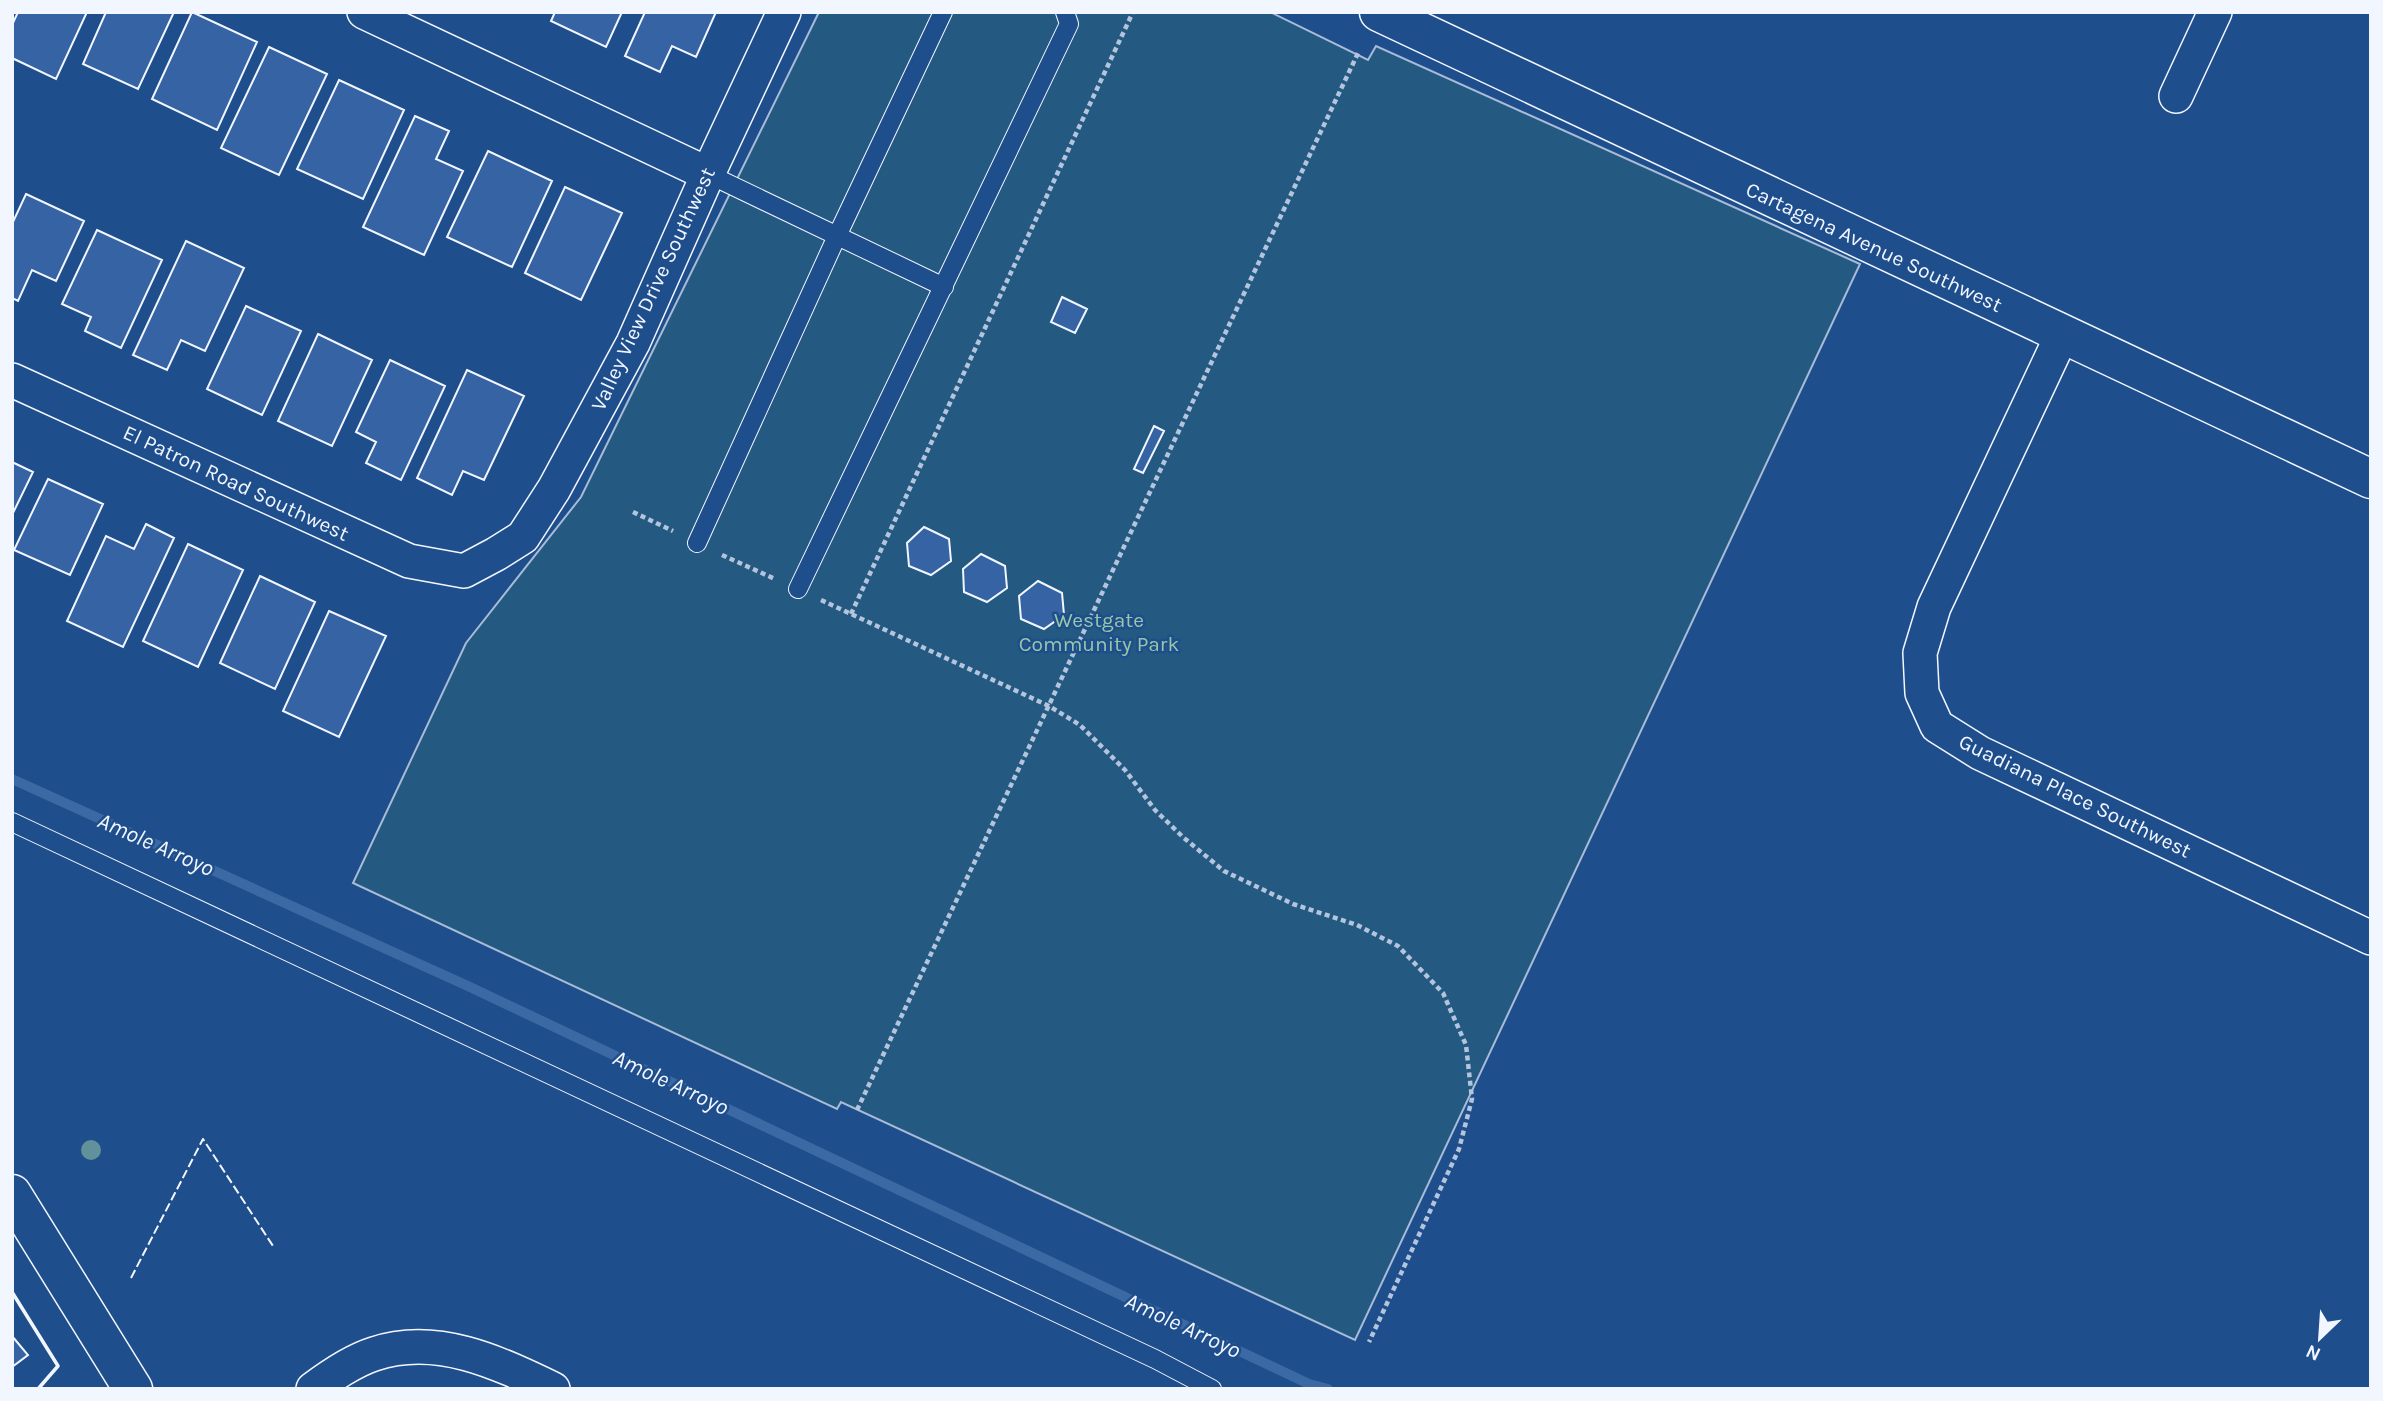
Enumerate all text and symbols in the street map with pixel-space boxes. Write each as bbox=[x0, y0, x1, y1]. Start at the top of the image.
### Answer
street label: Valley View Drive Southwest bbox=[586, 164, 720, 414]
street label: Cartagena Avenue Southwest bbox=[1742, 177, 2006, 317]
street label: El Patron Road Southwest bbox=[119, 420, 353, 546]
park label: Westgate Community Park bbox=[1019, 608, 1179, 656]
street label: Guadiana Place Southwest bbox=[1955, 729, 2195, 863]
water label: Amole Arroyo bbox=[94, 807, 218, 882]
water label: Amole Arroyo bbox=[609, 1044, 733, 1121]
water label: Amole Arroyo bbox=[1121, 1287, 1245, 1364]
north arrow bbox=[2285, 1303, 2355, 1373]
text: N bbox=[2302, 1340, 2324, 1365]

